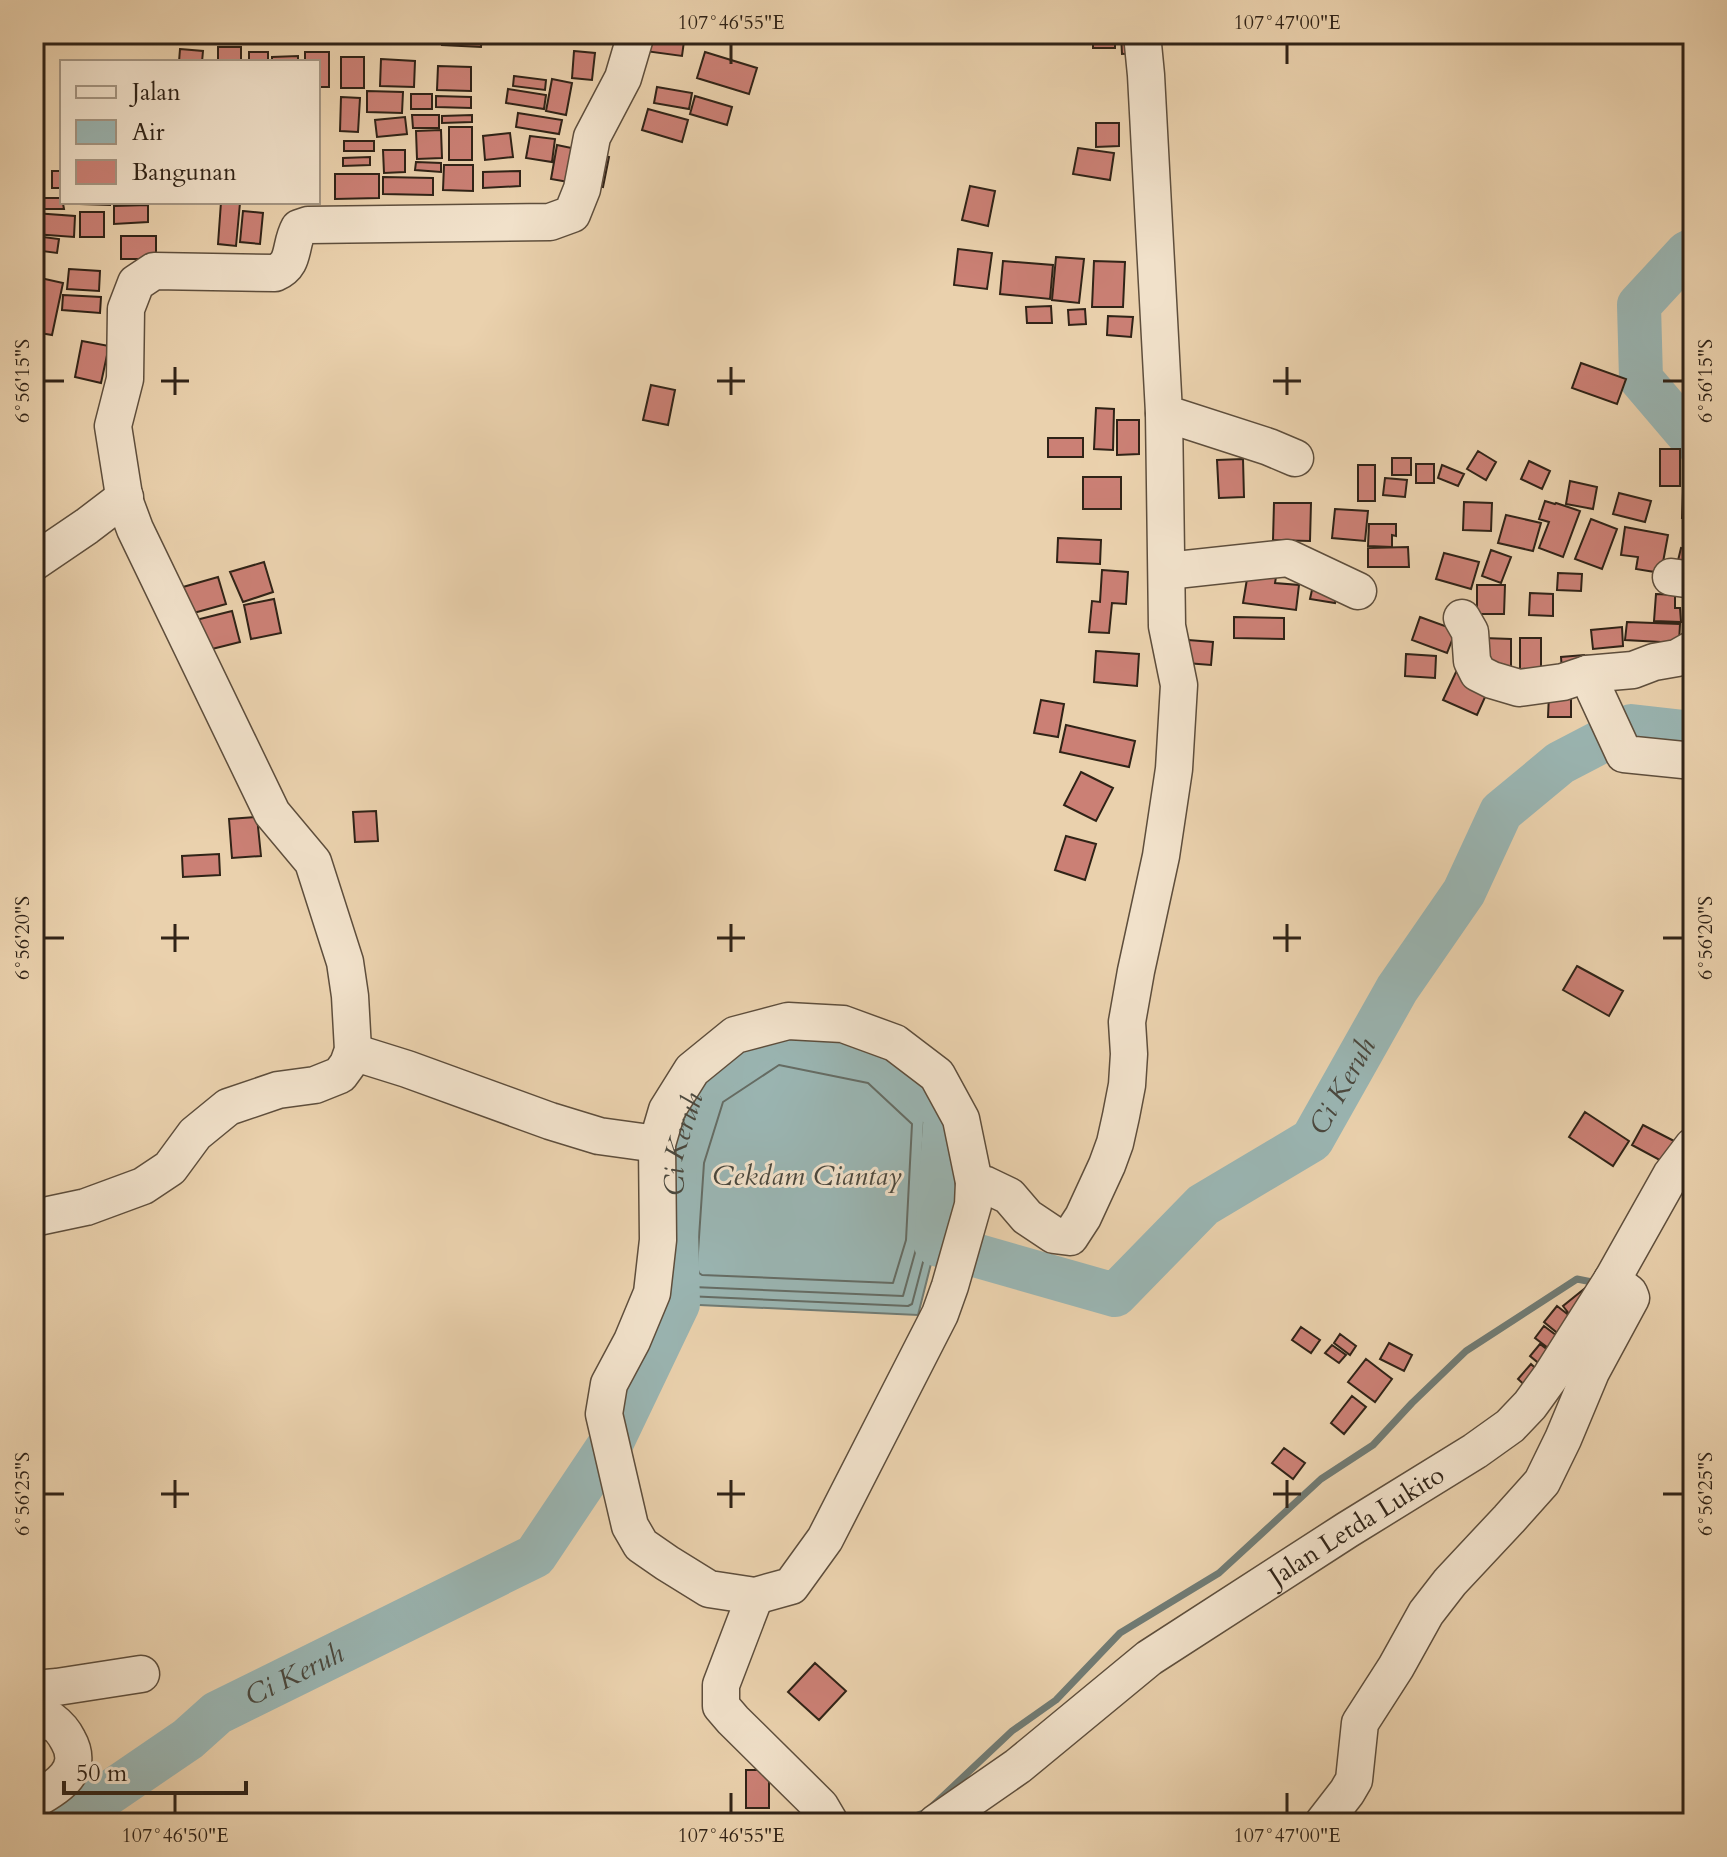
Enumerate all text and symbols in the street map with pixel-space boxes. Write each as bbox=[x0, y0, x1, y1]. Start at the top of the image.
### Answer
text: 107°46'55"E bbox=[678, 9, 784, 36]
text: 107°47'00"E bbox=[1234, 9, 1340, 36]
legend bbox=[60, 60, 320, 204]
text: Jalan bbox=[129, 76, 181, 109]
text: Air bbox=[132, 116, 165, 149]
text: Bangunan bbox=[132, 156, 237, 189]
text: 6°56'15"S bbox=[9, 339, 36, 423]
text: 6°56'15"S bbox=[1692, 339, 1719, 423]
text: 6°56'20"S bbox=[9, 896, 36, 980]
text: 6°56'20"S bbox=[1692, 896, 1719, 980]
water label: Ci Keruh bbox=[1300, 1030, 1385, 1141]
water label: Ci Keruh bbox=[655, 1087, 713, 1196]
water label: Cekdam Ciantay bbox=[712, 1157, 902, 1195]
text: 6°56'25"S bbox=[9, 1452, 36, 1536]
text: 6°56'25"S bbox=[1692, 1452, 1719, 1536]
street label: Jalan Letda Lukito bbox=[1259, 1457, 1451, 1596]
water label: Ci Keruh bbox=[238, 1634, 350, 1715]
scale bar bbox=[64, 1745, 246, 1795]
text: 50 m bbox=[76, 1757, 128, 1790]
text: 107°46'50"E bbox=[122, 1822, 228, 1849]
text: 107°46'55"E bbox=[678, 1822, 784, 1849]
text: 107°47'00"E bbox=[1234, 1822, 1340, 1849]

